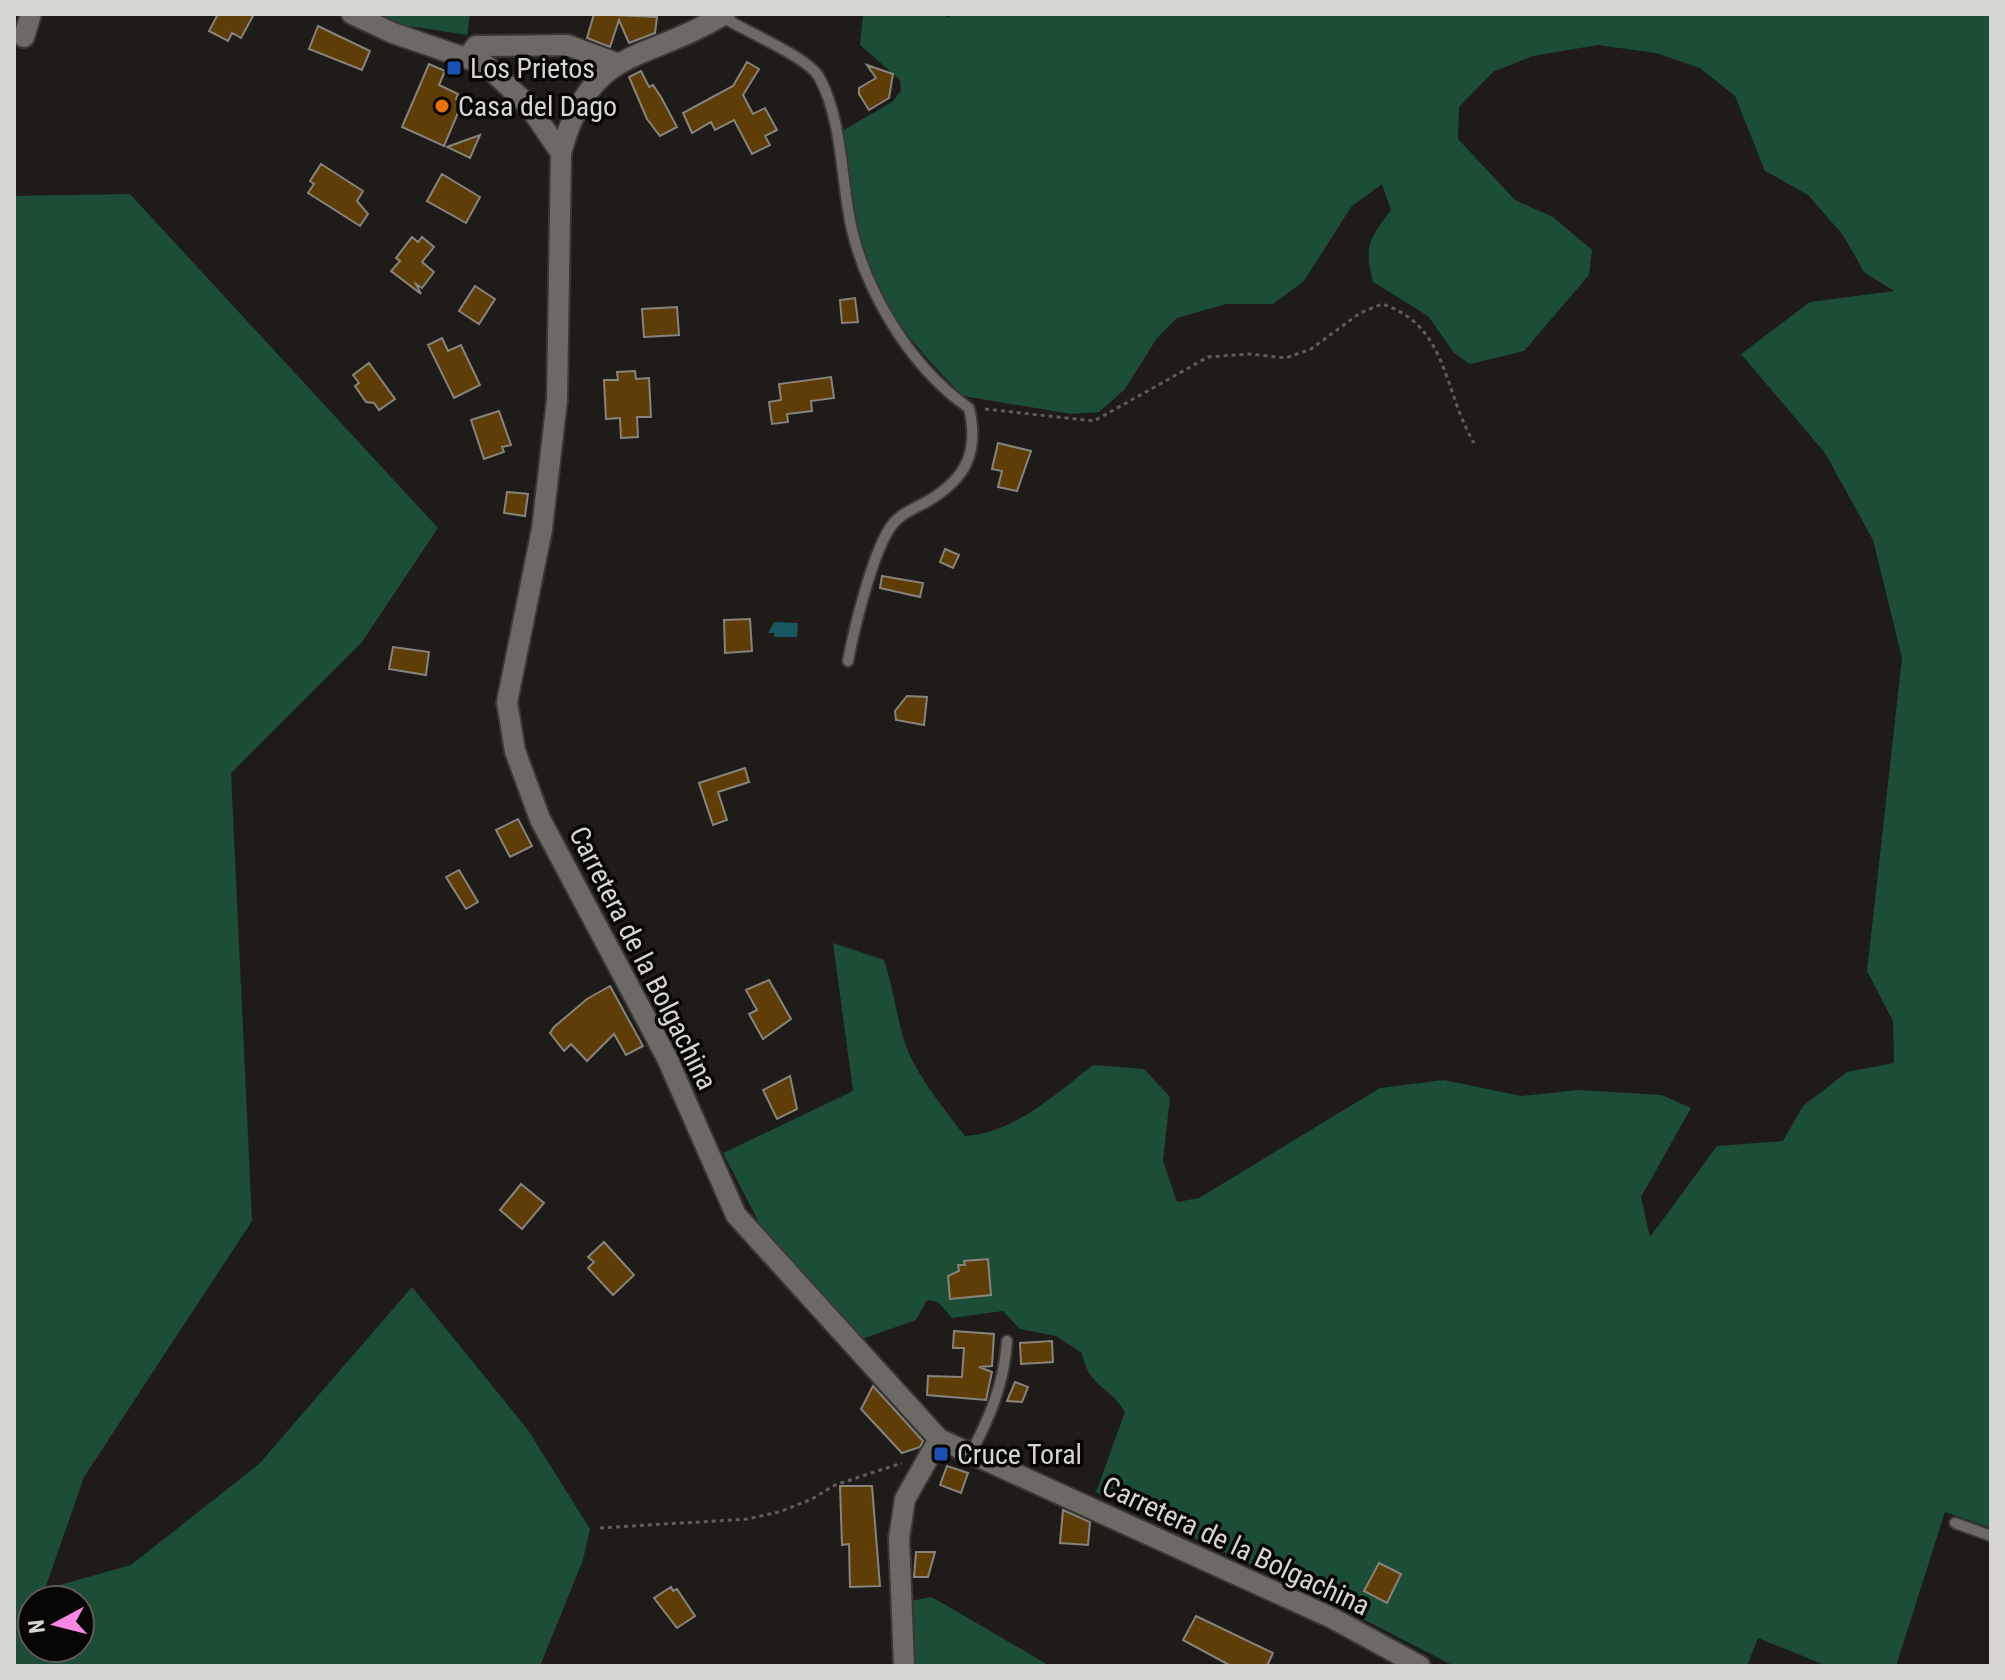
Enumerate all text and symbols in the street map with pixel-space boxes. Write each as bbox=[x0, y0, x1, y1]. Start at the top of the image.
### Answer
place label: Los Prietos bbox=[470, 52, 595, 85]
marker: Los Prietos bbox=[445, 59, 463, 77]
place label: Casa del Dago bbox=[458, 90, 617, 123]
marker: Casa del Dago bbox=[433, 97, 451, 115]
street label: Carretera de la Bolgachina bbox=[562, 821, 724, 1095]
place label: Cruce Toral bbox=[957, 1438, 1082, 1471]
marker: Cruce Toral bbox=[932, 1445, 950, 1463]
street label: Carretera de la Bolgachina bbox=[1097, 1470, 1375, 1622]
north arrow bbox=[16, 1584, 96, 1664]
text: N bbox=[23, 1618, 50, 1635]

